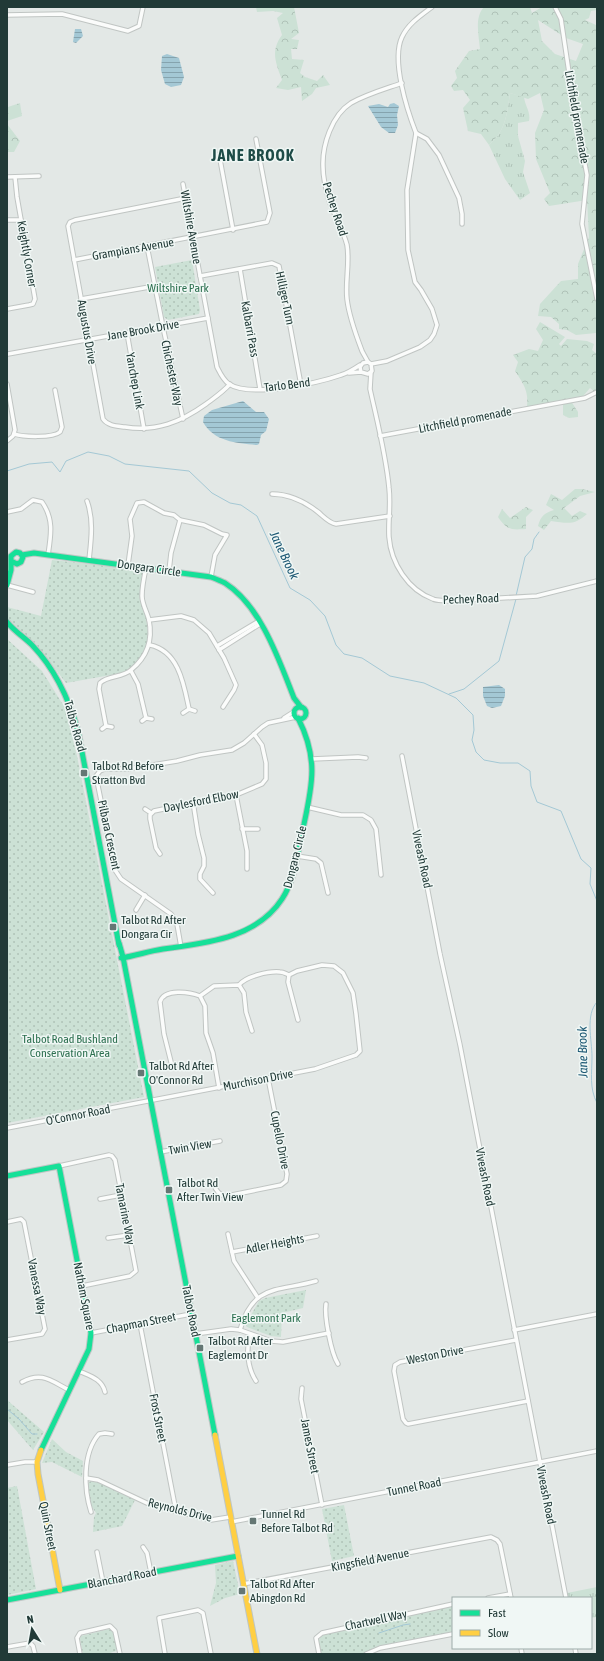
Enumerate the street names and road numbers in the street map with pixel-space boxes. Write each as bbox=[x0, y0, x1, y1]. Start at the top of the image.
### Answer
street label: Litchfield promenade bbox=[562, 69, 592, 165]
street label: Pechey Road bbox=[320, 180, 350, 238]
street label: Wiltshire Avenue bbox=[178, 189, 204, 265]
street label: Keightly Corner bbox=[14, 220, 40, 289]
street label: Grampians Avenue bbox=[91, 235, 175, 263]
street label: Hilliger Turn bbox=[273, 270, 297, 326]
street label: Augustus Drive bbox=[74, 299, 100, 365]
street label: Kalbarri Pass bbox=[238, 300, 262, 358]
street label: Jane Brook Drive bbox=[106, 317, 180, 343]
street label: Chichester Way bbox=[158, 339, 186, 407]
street label: Yanchep Link bbox=[123, 351, 147, 411]
street label: Tarlo Bend bbox=[263, 375, 311, 395]
street label: Litchfield promenade bbox=[417, 404, 513, 436]
street label: Dongara Circle bbox=[116, 557, 182, 579]
street label: Pechey Road bbox=[443, 591, 499, 607]
street label: Talbot Road bbox=[61, 699, 89, 753]
street label: Daylesford Elbow bbox=[162, 787, 240, 815]
street label: Pilbara Crescent bbox=[95, 799, 123, 872]
street label: Dongara Circle bbox=[280, 824, 310, 890]
street label: Viveash Road bbox=[409, 829, 435, 889]
street label: Murchison Drive bbox=[222, 1066, 294, 1094]
street label: O'Connor Road bbox=[45, 1102, 111, 1128]
street label: Cupello Drive bbox=[267, 1110, 293, 1170]
street label: Twin View bbox=[167, 1136, 213, 1158]
street label: Viveash Road bbox=[472, 1147, 498, 1207]
street label: Tamarine Way bbox=[112, 1182, 138, 1246]
street label: Adler Heights bbox=[245, 1231, 305, 1257]
street label: Vanessa Way bbox=[25, 1258, 49, 1316]
street label: Natham Square bbox=[71, 1261, 97, 1331]
street label: Talbot Road bbox=[179, 1284, 203, 1338]
street label: Chapman Street bbox=[105, 1309, 177, 1337]
street label: Weston Drive bbox=[405, 1343, 465, 1367]
street label: Frost Street bbox=[146, 1392, 170, 1444]
street label: James Street bbox=[298, 1417, 322, 1475]
street label: Viveash Road bbox=[533, 1465, 559, 1525]
street label: Tunnel Road bbox=[386, 1475, 442, 1499]
street label: Reynolds Drive bbox=[146, 1495, 214, 1525]
street label: Quin Street bbox=[36, 1500, 60, 1552]
street label: Kingsfield Avenue bbox=[330, 1546, 410, 1574]
street label: Blanchard Road bbox=[86, 1564, 158, 1592]
street label: Chartwell Way bbox=[344, 1607, 408, 1633]

